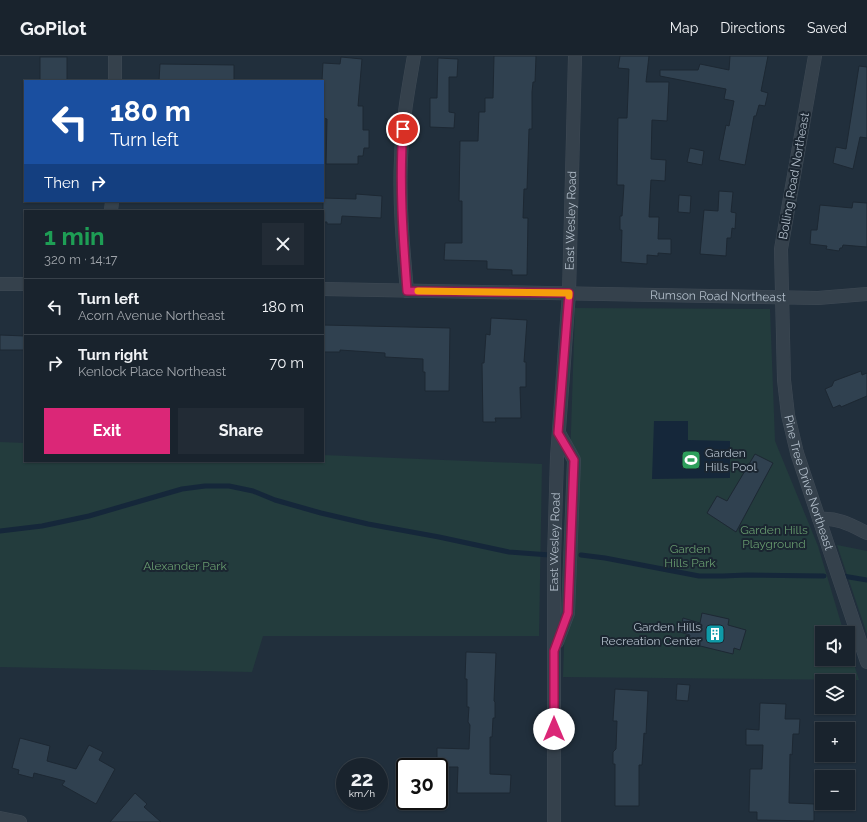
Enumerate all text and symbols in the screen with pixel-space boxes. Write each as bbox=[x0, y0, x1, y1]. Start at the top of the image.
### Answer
text: GoPilot bbox=[20, 17, 86, 39]
text: Map bbox=[670, 20, 698, 36]
text: Directions bbox=[720, 20, 785, 36]
text: Saved bbox=[807, 20, 847, 36]
text: 180 m bbox=[110, 95, 191, 128]
icon: left bbox=[44, 96, 96, 148]
street label: Bolling Road Northeast bbox=[776, 111, 812, 241]
pin bbox=[386, 112, 420, 146]
icon: arrive bbox=[392, 118, 414, 140]
text: Turn left bbox=[110, 129, 179, 150]
street label: East Wesley Road bbox=[563, 171, 579, 270]
icon: right bbox=[87, 172, 109, 194]
text: Then bbox=[44, 174, 79, 192]
text: 1 min bbox=[44, 222, 105, 251]
button: close bbox=[262, 223, 304, 265]
text: 320 m · 14:17 bbox=[44, 252, 118, 267]
street label: Rumson Road Northeast bbox=[650, 288, 786, 304]
text: Turn left bbox=[78, 290, 139, 308]
icon: left bbox=[44, 296, 66, 318]
text: 180 m bbox=[262, 298, 304, 316]
text: Acorn Avenue Northeast bbox=[78, 308, 225, 323]
text: Turn right bbox=[78, 346, 148, 364]
icon: right bbox=[44, 352, 66, 374]
text: 70 m bbox=[269, 354, 304, 372]
text: Kenlock Place Northeast bbox=[78, 364, 226, 379]
button: Exit bbox=[44, 408, 170, 454]
button: Share bbox=[178, 408, 304, 454]
street label: Pine Tree Drive Northeast bbox=[781, 414, 836, 552]
place label: Garden Hills Pool bbox=[705, 446, 757, 474]
sports icon: Garden Hills Pool bbox=[680, 449, 702, 471]
street label: East Wesley Road bbox=[547, 492, 563, 592]
park label: Garden Hills Playground bbox=[740, 523, 808, 551]
park label: Garden Hills Park bbox=[664, 542, 716, 570]
park label: Alexander Park bbox=[143, 559, 227, 573]
place label: Garden Hills Recreation Center bbox=[601, 620, 702, 648]
building icon: Garden Hills Recreation Center bbox=[704, 623, 726, 645]
map controls bbox=[815, 626, 855, 810]
button: sound bbox=[815, 626, 855, 666]
button: layers bbox=[815, 674, 855, 714]
position arrow bbox=[533, 708, 575, 750]
button: + bbox=[815, 722, 855, 762]
speed limit sign: 30 bbox=[396, 758, 448, 810]
text: 22 bbox=[351, 767, 373, 791]
button: − bbox=[815, 770, 855, 810]
text: km/h bbox=[349, 788, 375, 799]

